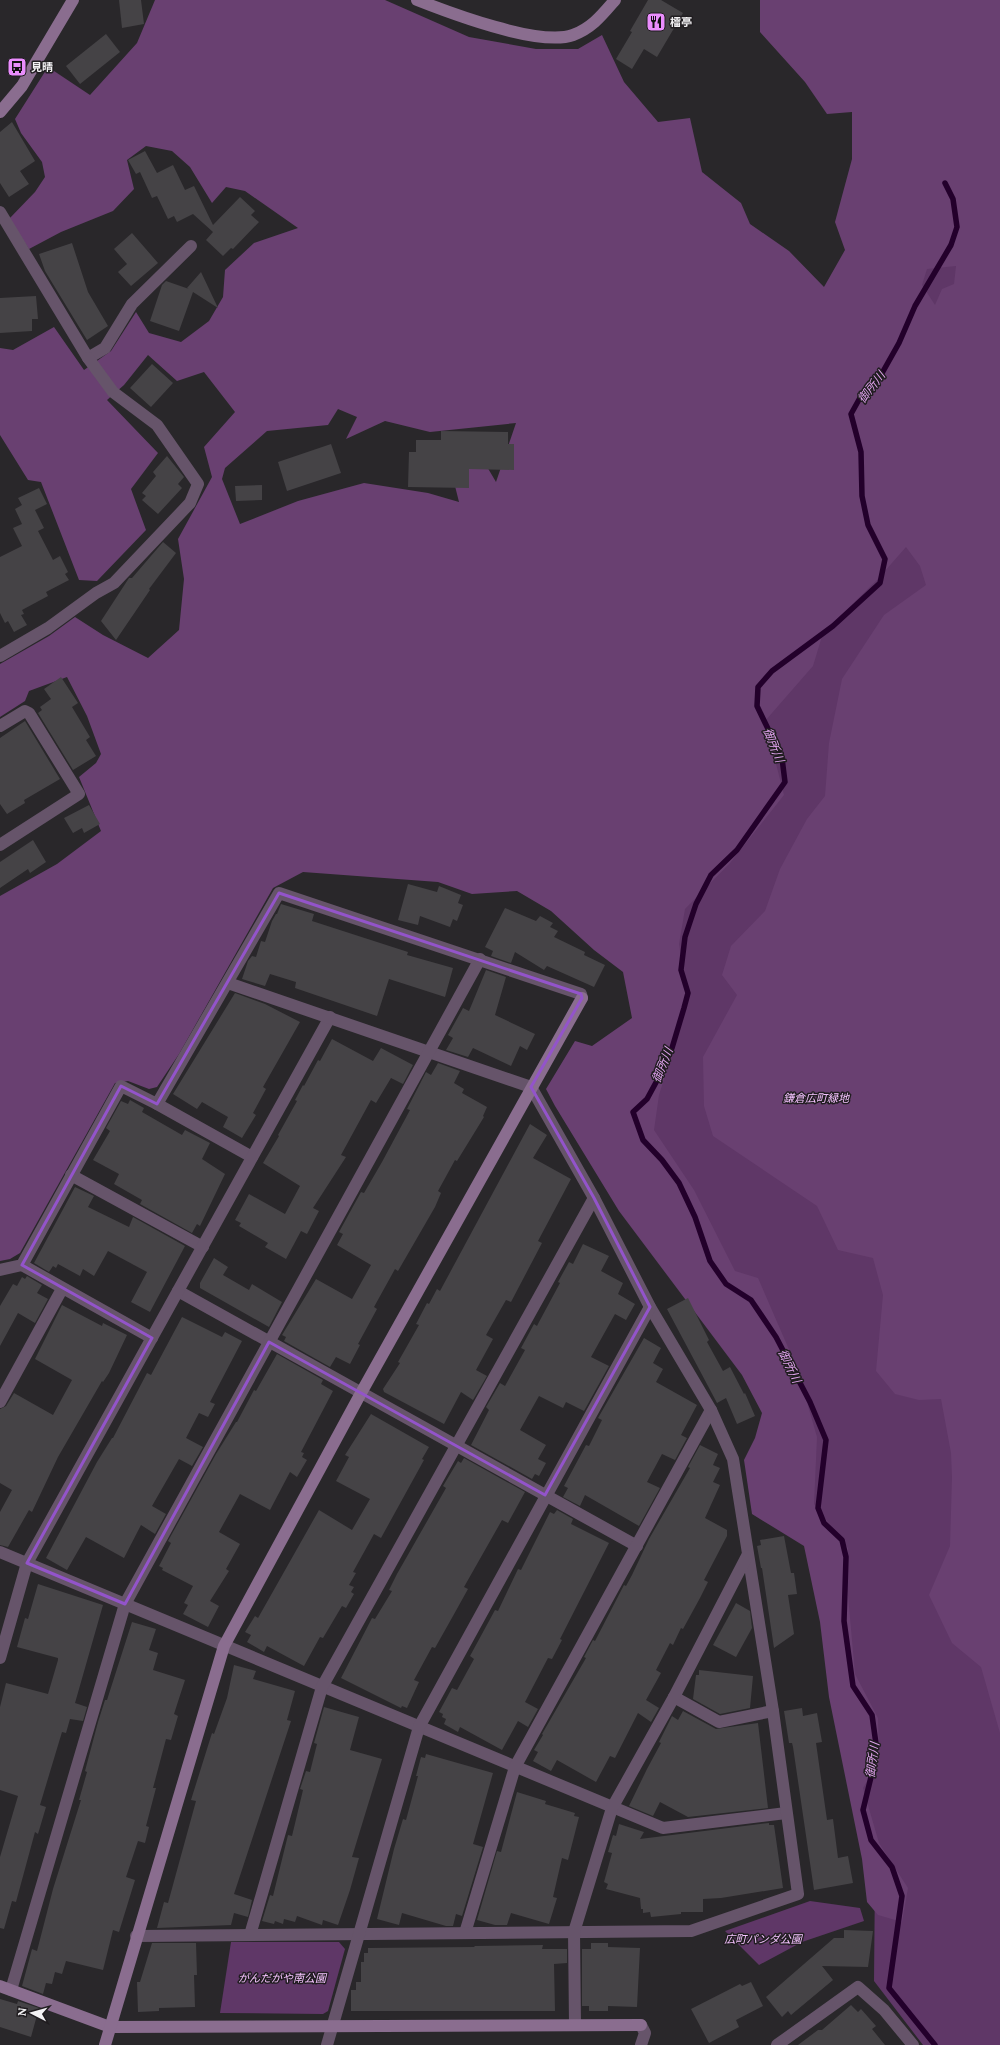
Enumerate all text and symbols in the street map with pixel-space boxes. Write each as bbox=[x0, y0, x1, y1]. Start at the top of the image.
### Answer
restaurant icon: 檑亭 bbox=[645, 11, 667, 33]
place label: 檑亭 bbox=[670, 15, 692, 29]
bus stop icon: 見晴 bbox=[6, 56, 28, 78]
place label: 見晴 bbox=[31, 60, 53, 74]
water label: 御所川 bbox=[854, 367, 889, 406]
water label: 御所川 bbox=[760, 725, 788, 766]
water label: 御所川 bbox=[648, 1044, 676, 1085]
park label: 鎌倉広町緑地 bbox=[783, 1091, 850, 1105]
water label: 御所川 bbox=[775, 1347, 806, 1387]
water label: 御所川 bbox=[862, 1739, 882, 1779]
park label: 広町パンダ公園 bbox=[724, 1932, 804, 1946]
park label: がんだがや南公園 bbox=[238, 1971, 328, 1985]
north arrow bbox=[12, 1993, 52, 2033]
text: N bbox=[15, 2007, 30, 2017]

